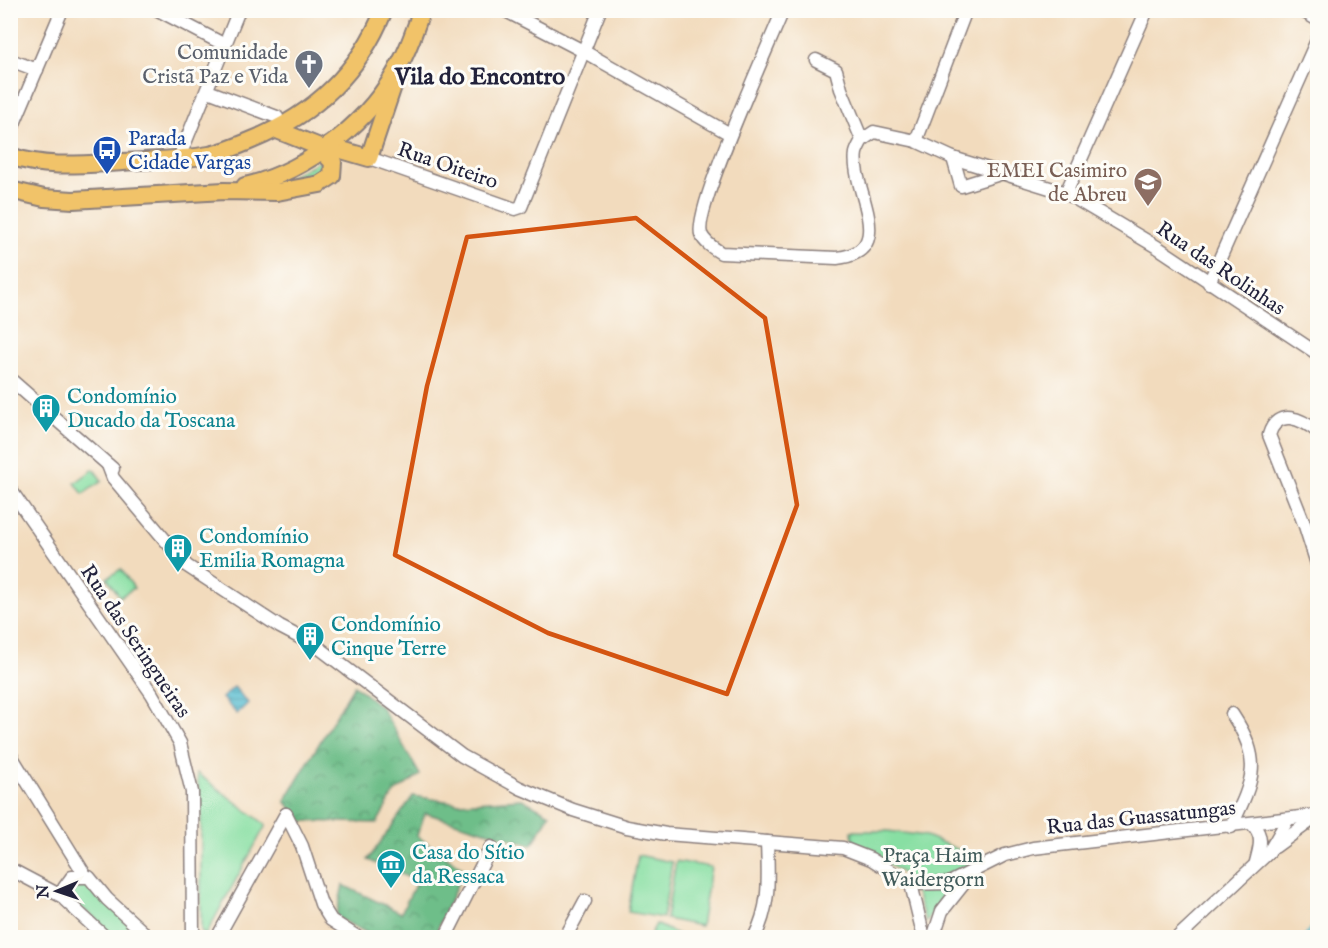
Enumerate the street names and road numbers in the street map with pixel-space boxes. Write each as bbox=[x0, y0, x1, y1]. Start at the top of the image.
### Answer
street label: Rua Oiteiro bbox=[394, 137, 501, 196]
street label: Rua das Rolinhas bbox=[1150, 216, 1290, 322]
street label: Rua das Seringueiras bbox=[73, 560, 196, 724]
street label: Rua das Guassatungas bbox=[1045, 795, 1237, 842]

